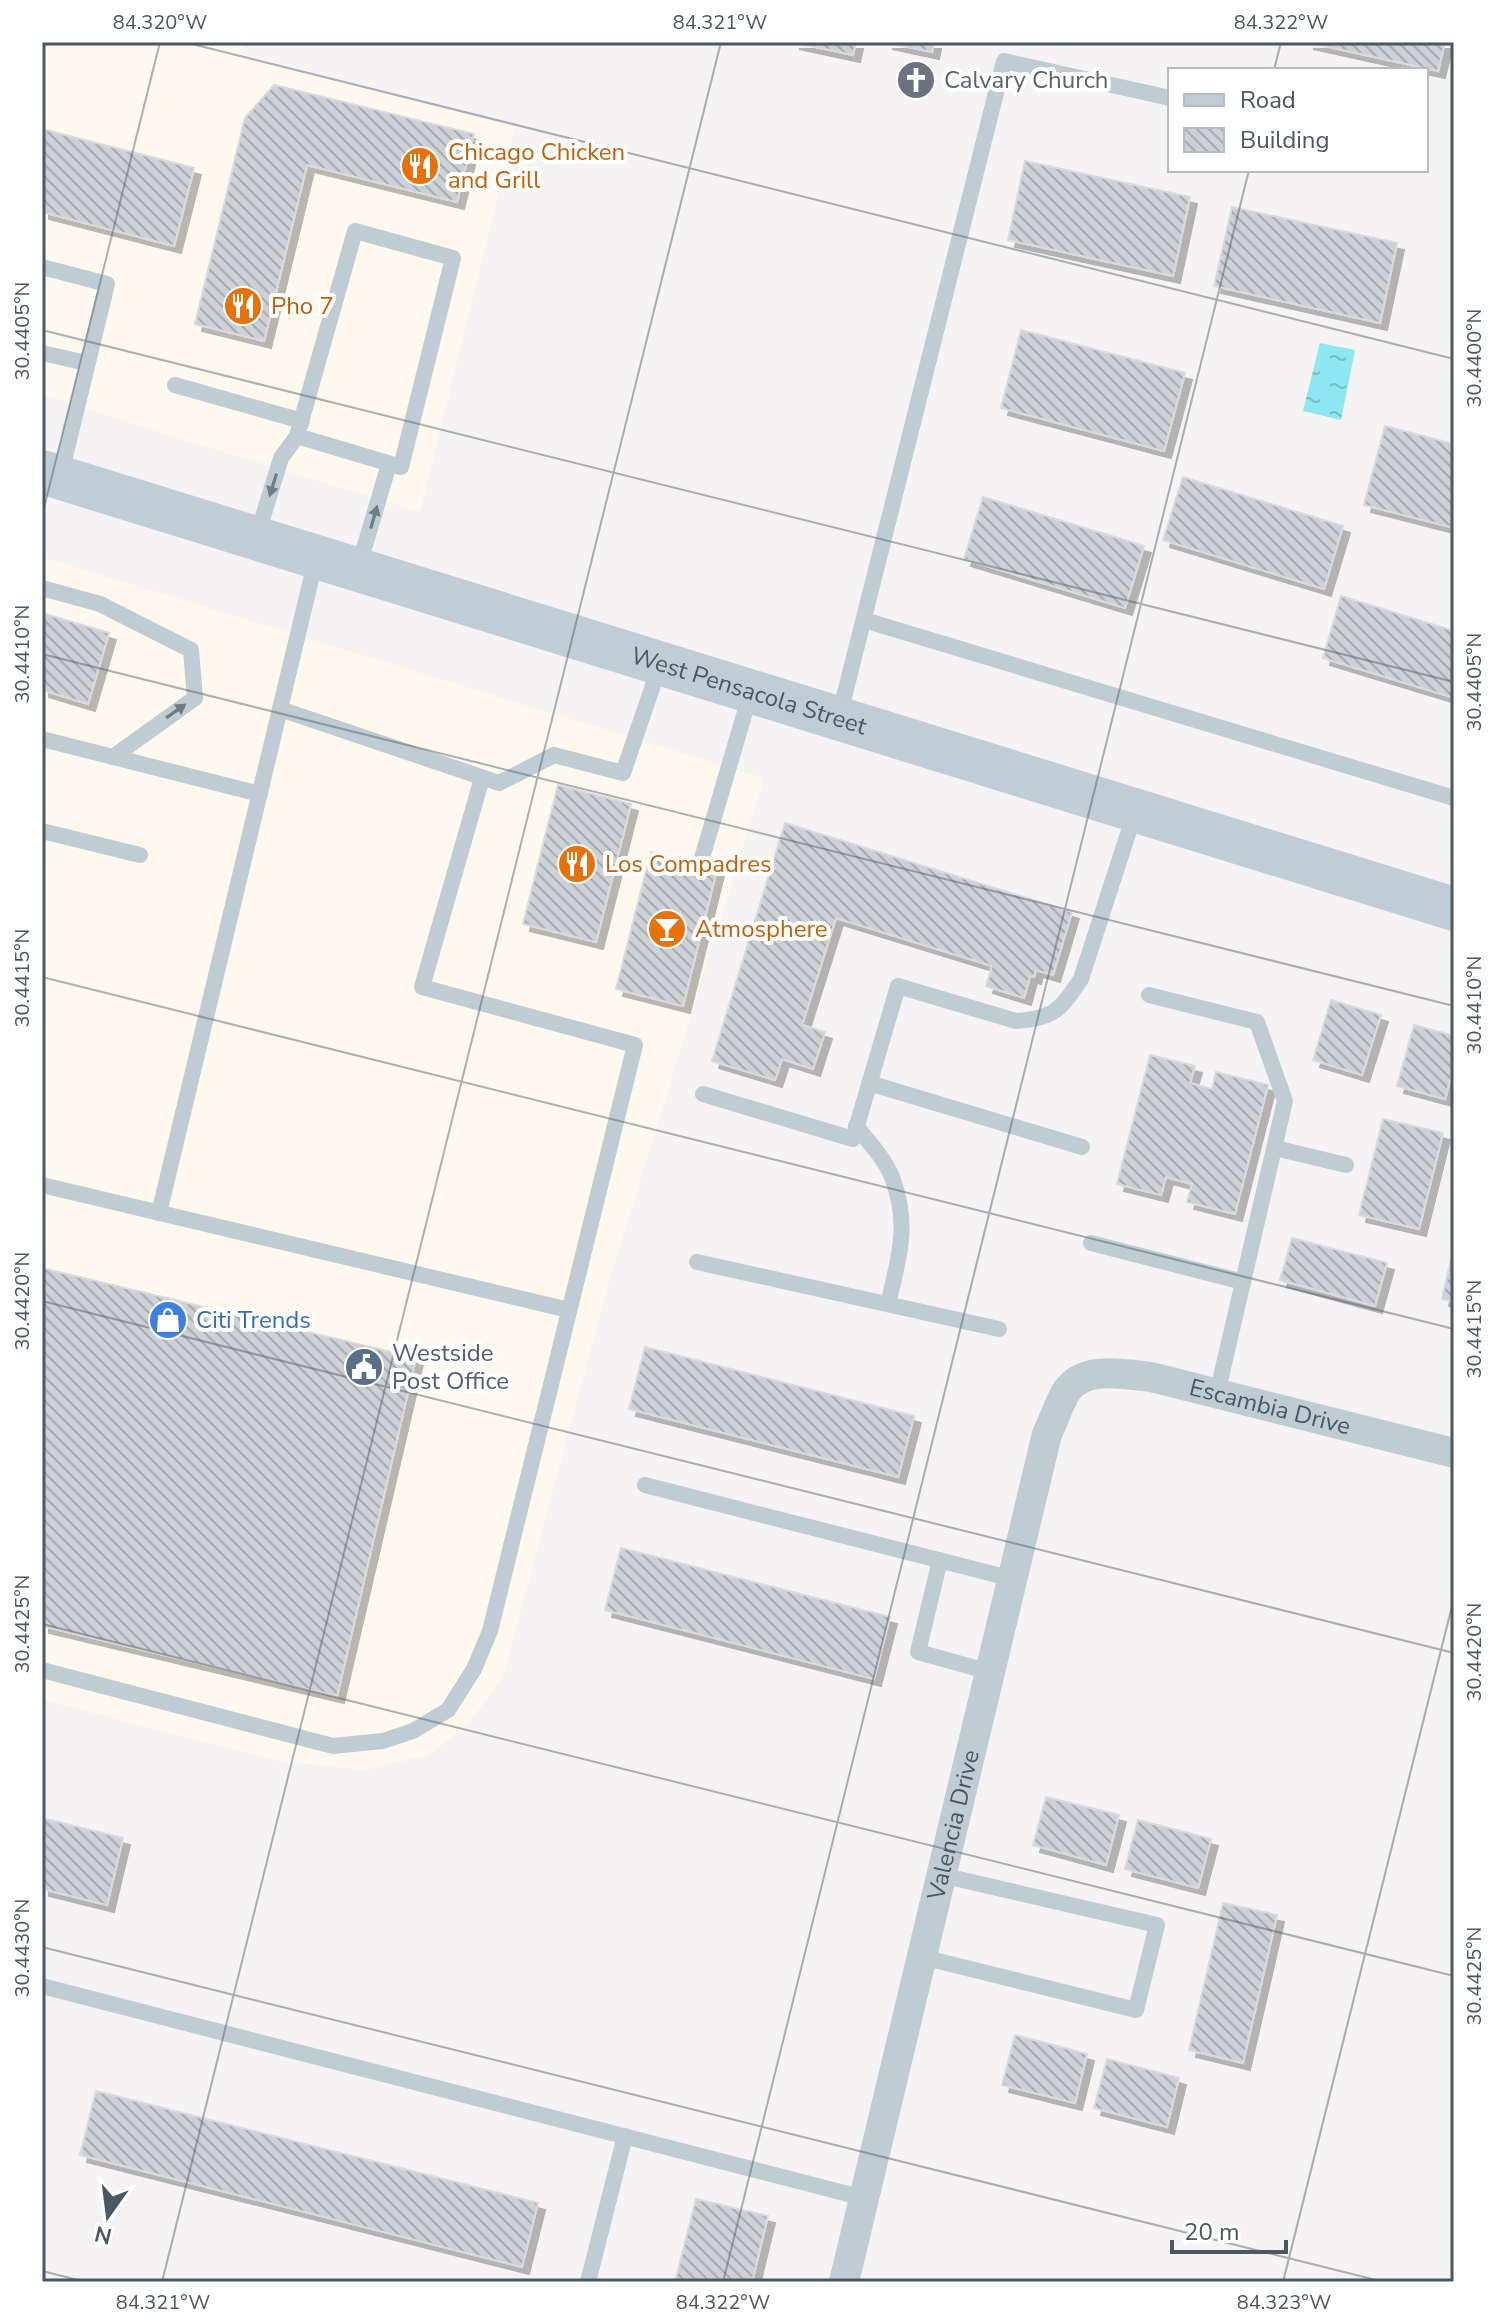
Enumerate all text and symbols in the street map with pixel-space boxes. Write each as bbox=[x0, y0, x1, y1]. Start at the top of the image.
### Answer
text: 84.320°W bbox=[113, 9, 207, 36]
text: 84.321°W bbox=[673, 9, 767, 36]
text: 84.322°W bbox=[1234, 9, 1328, 36]
church icon: Calvary Church bbox=[895, 59, 937, 101]
place label: Calvary Church bbox=[944, 64, 1108, 96]
legend bbox=[1168, 68, 1428, 172]
text: Road bbox=[1240, 84, 1296, 116]
text: Building bbox=[1240, 124, 1330, 156]
place label: Chicago Chicken and Grill bbox=[448, 136, 625, 196]
restaurant icon: Chicago Chicken and Grill bbox=[399, 145, 441, 187]
text: 30.4405°N bbox=[9, 282, 36, 380]
restaurant icon: Pho 7 bbox=[222, 285, 264, 327]
place label: Pho 7 bbox=[271, 290, 334, 322]
text: 30.4400°N bbox=[1461, 309, 1488, 407]
one-way arrow bbox=[266, 474, 278, 498]
one-way arrow bbox=[368, 505, 380, 530]
text: 30.4410°N bbox=[9, 605, 36, 703]
text: 30.4405°N bbox=[1461, 633, 1488, 731]
street label: West Pensacola Street bbox=[627, 639, 871, 742]
one-way arrow bbox=[166, 704, 187, 720]
restaurant icon: Los Compadres bbox=[556, 843, 598, 885]
place label: Los Compadres bbox=[605, 848, 772, 880]
bar icon: Atmosphere bbox=[646, 908, 688, 950]
place label: Atmosphere bbox=[695, 913, 828, 945]
text: 30.4415°N bbox=[9, 929, 36, 1027]
text: 30.4410°N bbox=[1461, 956, 1488, 1054]
text: 30.4420°N bbox=[9, 1252, 36, 1350]
text: 30.4415°N bbox=[1461, 1280, 1488, 1378]
shop icon: Citi Trends bbox=[147, 1299, 189, 1341]
place label: Citi Trends bbox=[196, 1304, 311, 1336]
place label: Westside Post Office bbox=[392, 1337, 509, 1397]
public building icon: Westside Post Office bbox=[343, 1346, 385, 1388]
street label: Escambia Drive bbox=[1186, 1371, 1354, 1442]
text: 30.4425°N bbox=[9, 1575, 36, 1673]
text: 30.4420°N bbox=[1461, 1603, 1488, 1701]
street label: Valencia Drive bbox=[920, 1746, 987, 1904]
text: 30.4430°N bbox=[9, 1899, 36, 1997]
text: 30.4425°N bbox=[1461, 1927, 1488, 2025]
north arrow bbox=[68, 2176, 148, 2256]
scale bar bbox=[1172, 2204, 1286, 2254]
text: 20 m bbox=[1184, 2216, 1240, 2248]
text: N bbox=[92, 2218, 115, 2251]
text: 84.321°W bbox=[116, 2289, 210, 2316]
text: 84.322°W bbox=[676, 2289, 770, 2316]
text: 84.323°W bbox=[1237, 2289, 1331, 2316]

